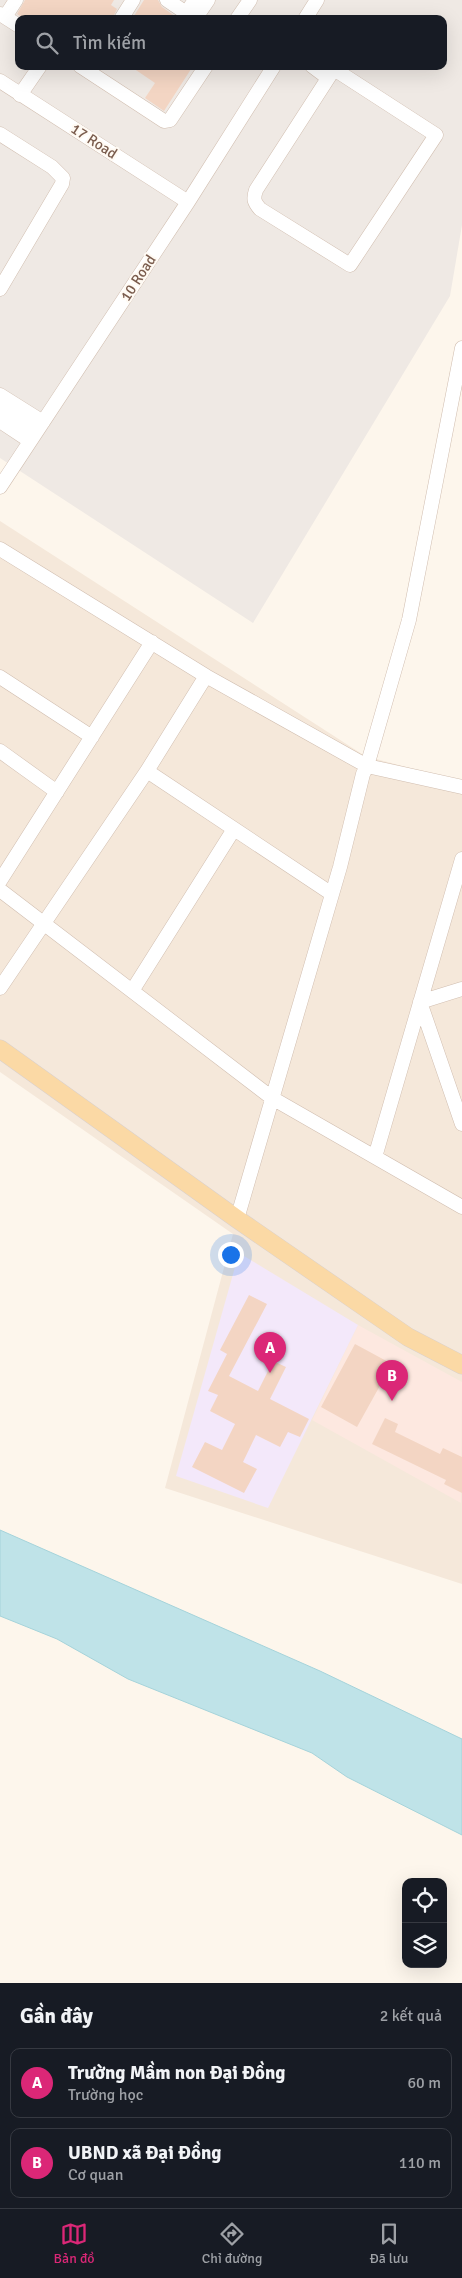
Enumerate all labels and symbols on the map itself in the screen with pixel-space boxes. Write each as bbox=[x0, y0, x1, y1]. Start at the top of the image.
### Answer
street label: 17 Road bbox=[67, 119, 121, 163]
street label: 10 Road bbox=[116, 251, 160, 305]
your location bbox=[218, 1242, 244, 1268]
pin: A bbox=[254, 1332, 286, 1373]
pin: B bbox=[376, 1360, 408, 1401]

